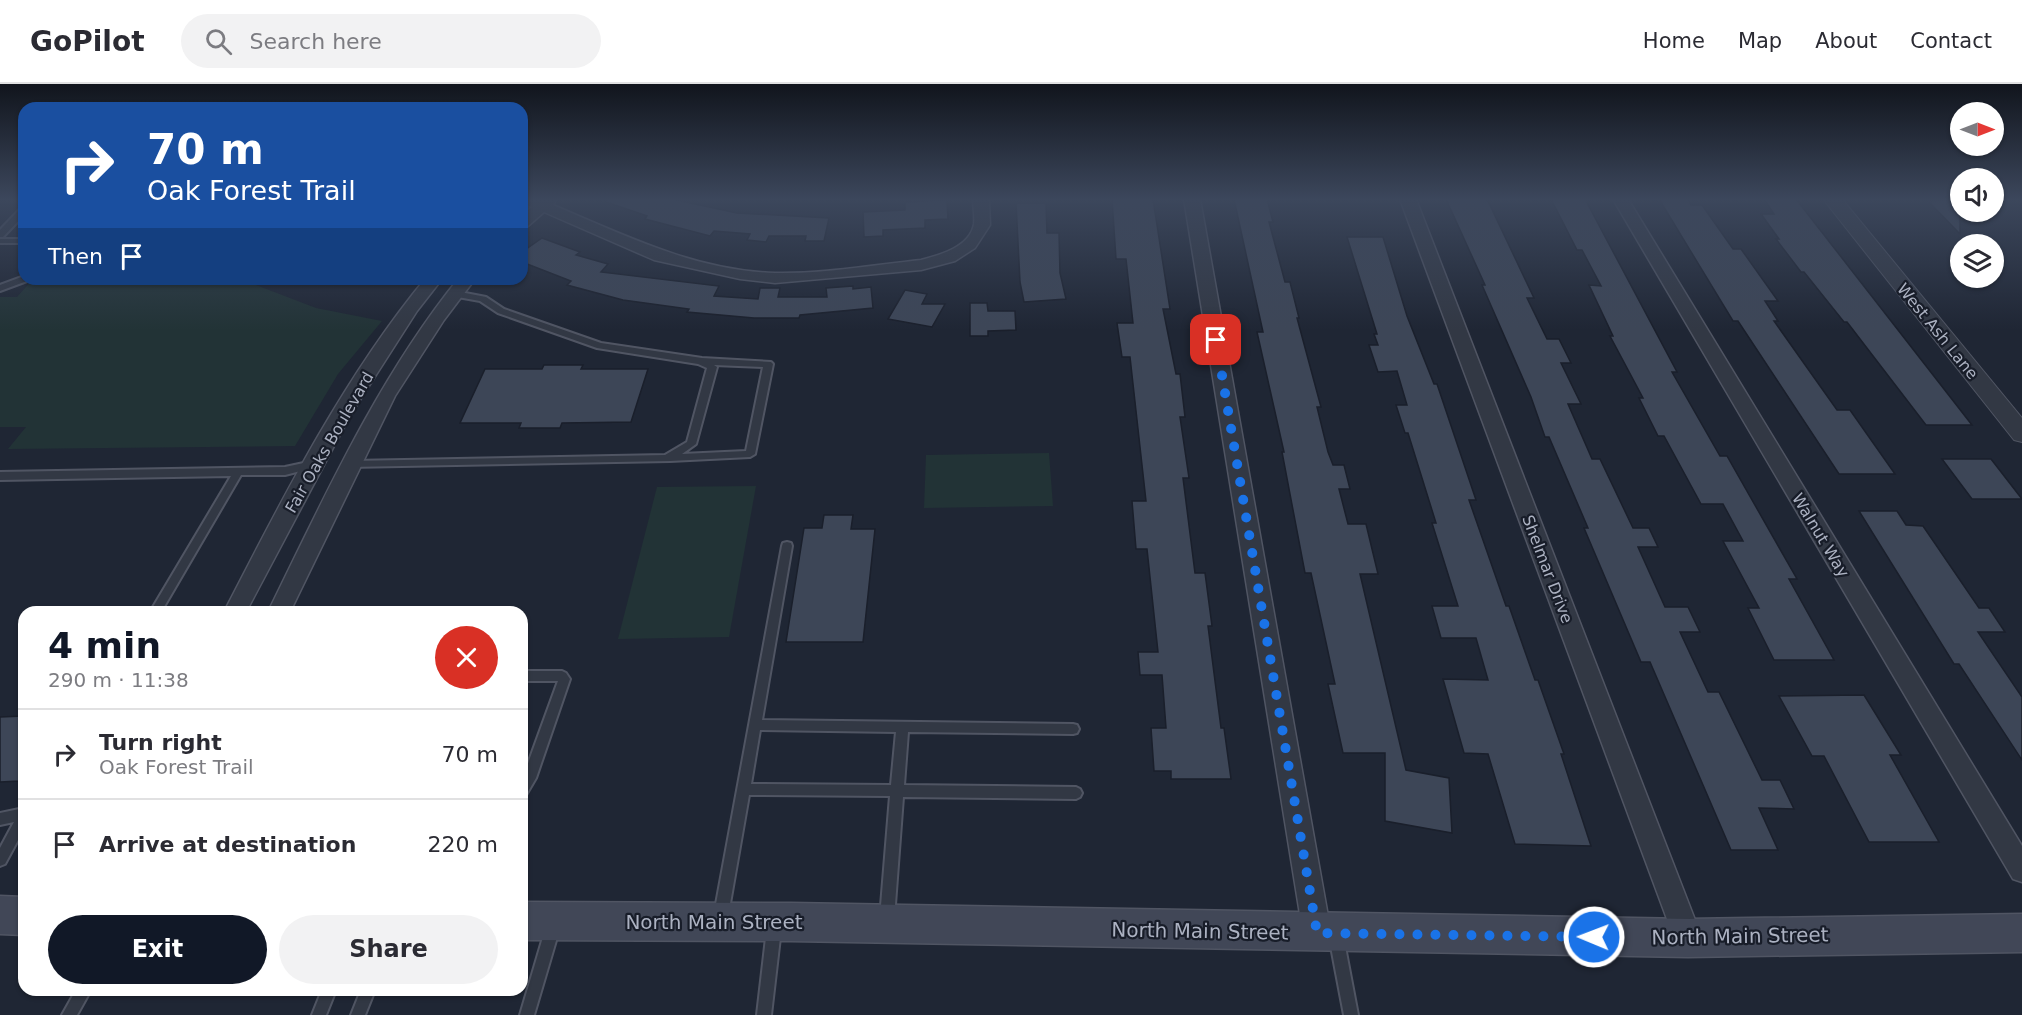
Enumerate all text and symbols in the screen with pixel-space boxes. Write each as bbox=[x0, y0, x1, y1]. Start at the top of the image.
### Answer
search box bbox=[181, 14, 601, 68]
text: GoPilot bbox=[30, 25, 145, 58]
icon: search bbox=[202, 25, 235, 58]
text: Search here bbox=[250, 29, 382, 54]
text: Home bbox=[1643, 29, 1705, 53]
text: Map bbox=[1738, 29, 1782, 53]
text: About bbox=[1815, 29, 1877, 53]
text: Contact bbox=[1910, 29, 1992, 53]
north arrow bbox=[1950, 102, 2004, 156]
map controls bbox=[1950, 102, 2004, 288]
text: 70 m bbox=[147, 125, 264, 174]
icon: right bbox=[48, 126, 126, 204]
button: sound bbox=[1950, 168, 2004, 222]
text: Oak Forest Trail bbox=[147, 175, 356, 206]
button: layers bbox=[1950, 234, 2004, 288]
icon: arrive bbox=[115, 240, 148, 273]
text: Then bbox=[48, 244, 103, 269]
street label: West Ash Lane bbox=[1893, 280, 1982, 383]
pin bbox=[1190, 314, 1241, 365]
icon: arrive bbox=[1199, 323, 1232, 356]
street label: Fair Oaks Boulevard bbox=[281, 368, 378, 516]
street label: Walnut Way bbox=[1788, 490, 1853, 581]
street label: Shelmar Drive bbox=[1518, 512, 1577, 626]
text: 4 min bbox=[48, 625, 161, 666]
button: close bbox=[435, 626, 498, 689]
text: 290 m · 11:38 bbox=[48, 668, 189, 692]
text: Turn right bbox=[99, 730, 222, 755]
icon: right bbox=[48, 738, 81, 771]
text: 70 m bbox=[442, 742, 498, 767]
text: Oak Forest Trail bbox=[99, 755, 254, 779]
icon: arrive bbox=[48, 828, 81, 861]
text: Arrive at destination bbox=[99, 832, 356, 857]
text: 220 m bbox=[428, 832, 498, 857]
position arrow bbox=[1562, 905, 1626, 969]
street label: North Main Street bbox=[625, 910, 803, 934]
button: Exit bbox=[48, 915, 267, 984]
button: Share bbox=[279, 915, 498, 984]
street label: North Main Street bbox=[1111, 917, 1289, 945]
street label: North Main Street bbox=[1651, 922, 1829, 950]

